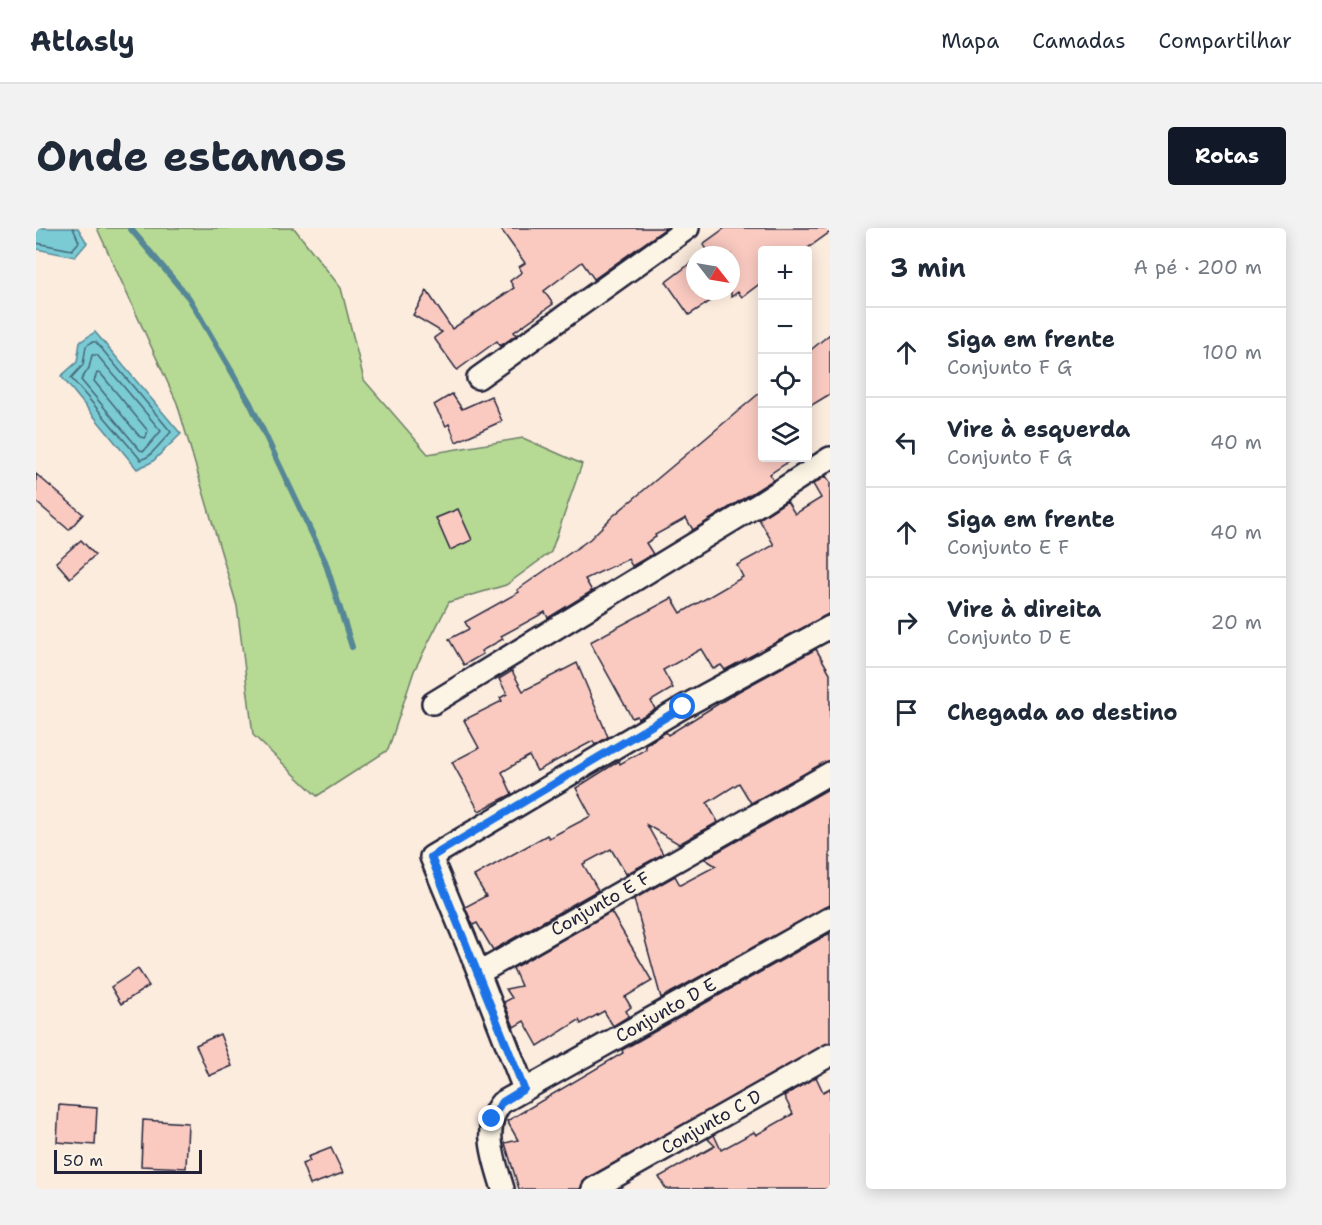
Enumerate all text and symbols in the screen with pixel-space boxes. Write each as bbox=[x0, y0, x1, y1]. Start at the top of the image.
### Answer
text: Atlasly bbox=[30, 22, 135, 60]
text: Mapa bbox=[941, 27, 999, 55]
text: Camadas bbox=[1032, 27, 1126, 55]
text: Compartilhar bbox=[1159, 27, 1292, 55]
button: Rotas bbox=[1168, 127, 1286, 185]
text: Onde estamos bbox=[36, 128, 347, 184]
north arrow bbox=[686, 246, 740, 300]
map controls bbox=[758, 246, 812, 462]
button: + bbox=[758, 246, 812, 300]
text: 3 min bbox=[890, 250, 966, 285]
text: A pé · 200 m bbox=[1134, 254, 1262, 280]
button: − bbox=[758, 300, 812, 354]
text: Siga em frente bbox=[947, 325, 1115, 354]
icon: ahead bbox=[890, 336, 923, 369]
text: 100 m bbox=[1202, 339, 1262, 365]
button: locate bbox=[758, 354, 812, 408]
text: Conjunto F G bbox=[947, 354, 1072, 380]
button: layers bbox=[758, 408, 812, 462]
text: Vire à esquerda bbox=[947, 415, 1130, 444]
icon: left bbox=[890, 426, 923, 459]
text: 40 m bbox=[1210, 429, 1262, 455]
text: Conjunto F G bbox=[947, 444, 1072, 470]
text: Siga em frente bbox=[947, 505, 1115, 534]
icon: ahead bbox=[890, 516, 923, 549]
text: 40 m bbox=[1210, 519, 1262, 545]
text: Conjunto E F bbox=[947, 534, 1069, 560]
text: Vire à direita bbox=[947, 595, 1101, 624]
icon: right bbox=[890, 606, 923, 639]
text: 20 m bbox=[1211, 609, 1262, 635]
text: Conjunto D E bbox=[947, 624, 1071, 650]
route start bbox=[669, 693, 695, 719]
icon: arrive bbox=[890, 696, 923, 729]
text: Chegada ao destino bbox=[947, 698, 1178, 727]
street label: Conjunto E F bbox=[546, 866, 654, 942]
street label: Conjunto D E bbox=[611, 972, 721, 1048]
street label: Conjunto C D bbox=[657, 1084, 766, 1160]
route end bbox=[478, 1105, 504, 1131]
scale bar bbox=[54, 1147, 202, 1174]
text: 50 m bbox=[63, 1150, 103, 1171]

